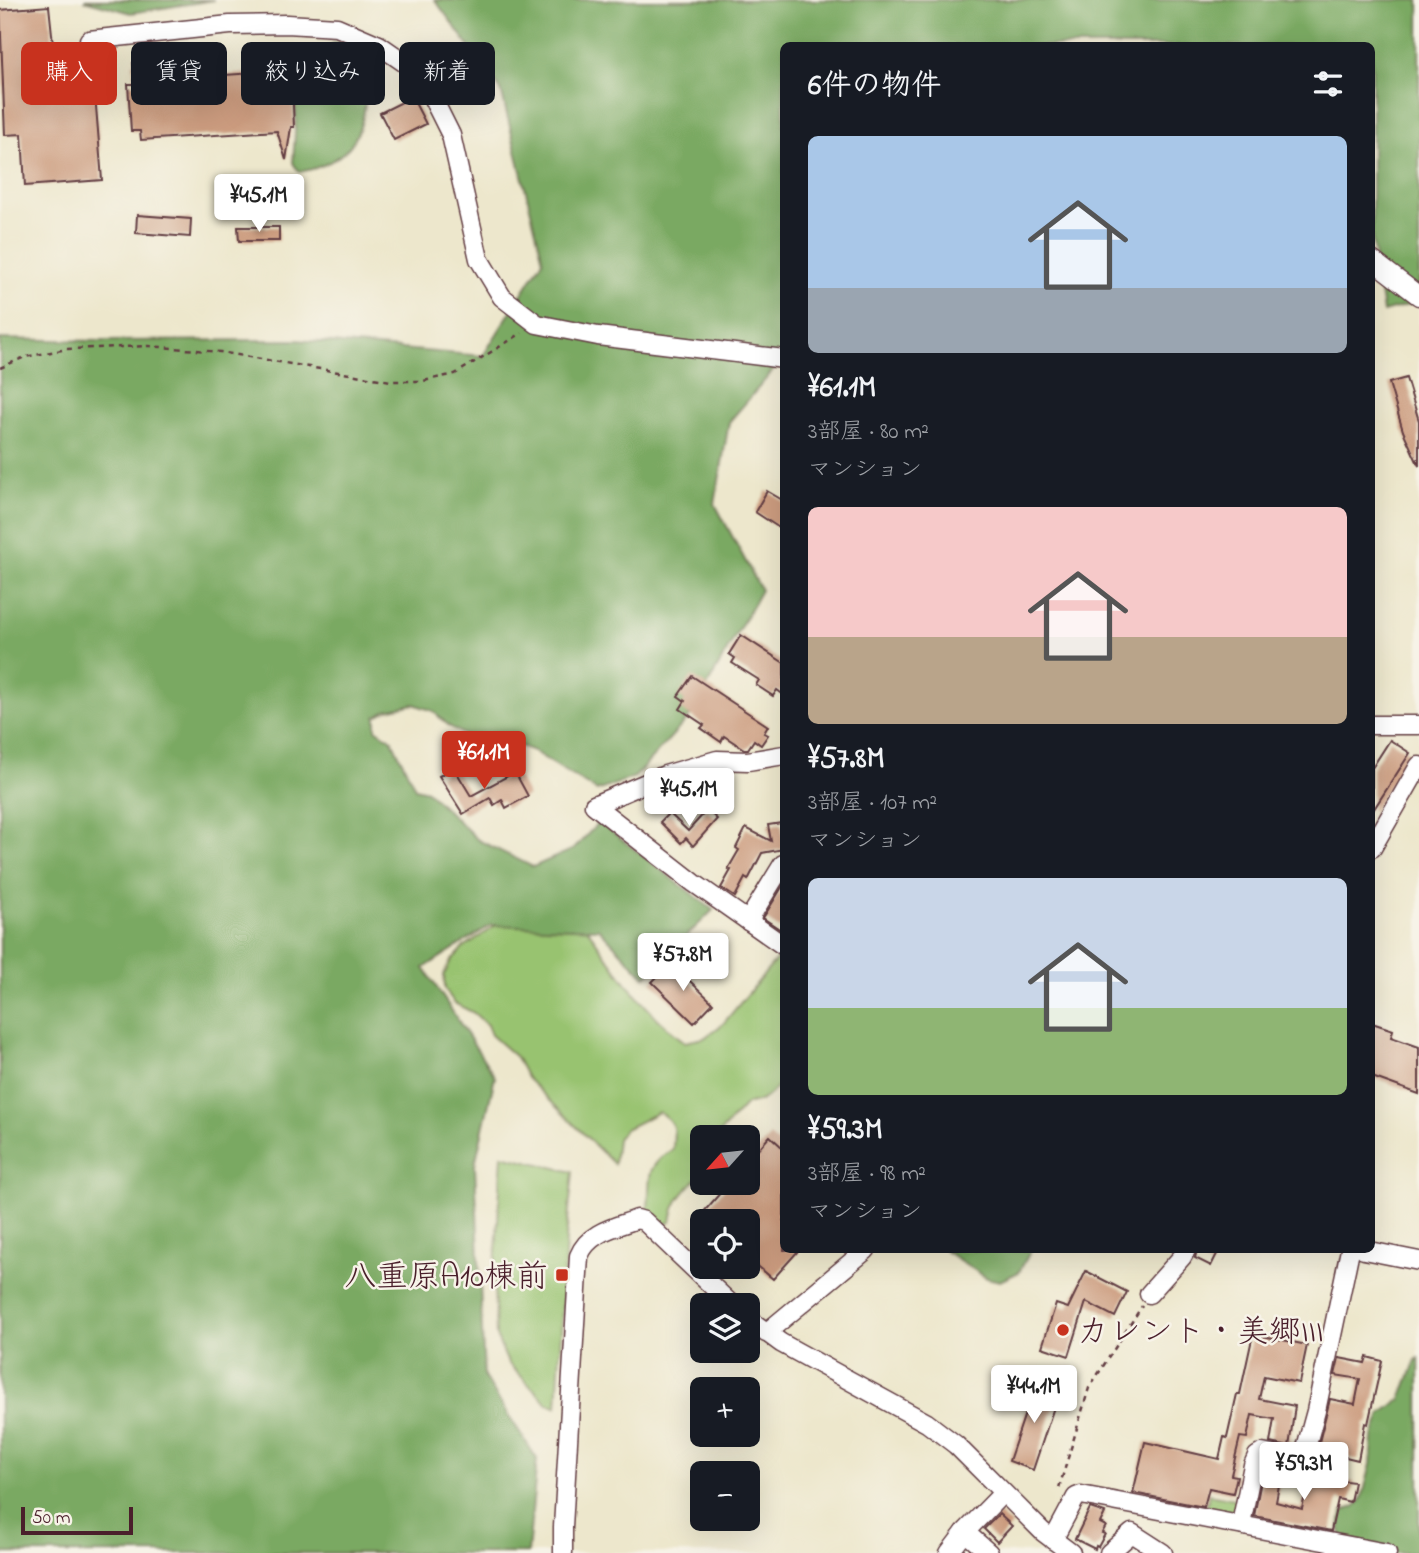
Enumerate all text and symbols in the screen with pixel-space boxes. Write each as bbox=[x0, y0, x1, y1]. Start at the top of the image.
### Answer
chip: 購入 bbox=[21, 42, 117, 105]
chip: 賃貸 bbox=[131, 42, 227, 105]
chip: 絞り込み bbox=[241, 42, 385, 105]
chip: 新着 bbox=[399, 42, 495, 105]
text: 6件の物件 bbox=[808, 65, 941, 109]
icon: filters bbox=[1309, 65, 1347, 103]
pin: ¥45.1M bbox=[202, 174, 316, 234]
text: ¥45.1M bbox=[230, 180, 288, 213]
icon: home bbox=[1015, 182, 1141, 308]
text: ¥61.1M bbox=[808, 367, 876, 411]
text: 3部屋 · 80 m² bbox=[808, 416, 929, 449]
text: マンション bbox=[808, 454, 922, 487]
icon: home bbox=[1015, 553, 1141, 679]
pin: ¥61.1M bbox=[427, 732, 541, 791]
text: ¥61.1M bbox=[458, 737, 510, 770]
text: ¥57.8M bbox=[808, 738, 885, 782]
pin: ¥45.1M bbox=[632, 768, 746, 828]
text: ¥45.1M bbox=[660, 774, 718, 807]
text: 3部屋 · 107 m² bbox=[808, 787, 937, 820]
text: マンション bbox=[808, 825, 922, 858]
icon: home bbox=[1015, 924, 1141, 1050]
pin: ¥57.8M bbox=[626, 934, 740, 993]
text: ¥57.8M bbox=[654, 939, 712, 972]
text: ¥59.3M bbox=[808, 1109, 883, 1153]
north arrow bbox=[690, 1125, 760, 1195]
map controls bbox=[690, 1125, 760, 1531]
text: 3部屋 · 98 m² bbox=[808, 1158, 926, 1191]
text: マンション bbox=[808, 1196, 922, 1229]
button: locate bbox=[690, 1209, 760, 1279]
place label: 八重原A10棟前 bbox=[344, 1255, 548, 1302]
marker: 八重原A10棟前 bbox=[554, 1267, 570, 1283]
button: layers bbox=[690, 1293, 760, 1363]
place label: カレント・美郷III bbox=[1077, 1310, 1324, 1357]
marker: カレント・美郷III bbox=[1055, 1322, 1071, 1338]
pin: ¥44.1M bbox=[977, 1366, 1091, 1425]
text: ¥44.1M bbox=[1007, 1371, 1061, 1404]
button: + bbox=[690, 1377, 760, 1447]
pin: ¥59.3M bbox=[1247, 1442, 1361, 1502]
text: ¥59.3M bbox=[1275, 1448, 1333, 1481]
button: − bbox=[690, 1461, 760, 1531]
scale bar bbox=[21, 1504, 133, 1536]
text: 50 m bbox=[32, 1505, 71, 1532]

